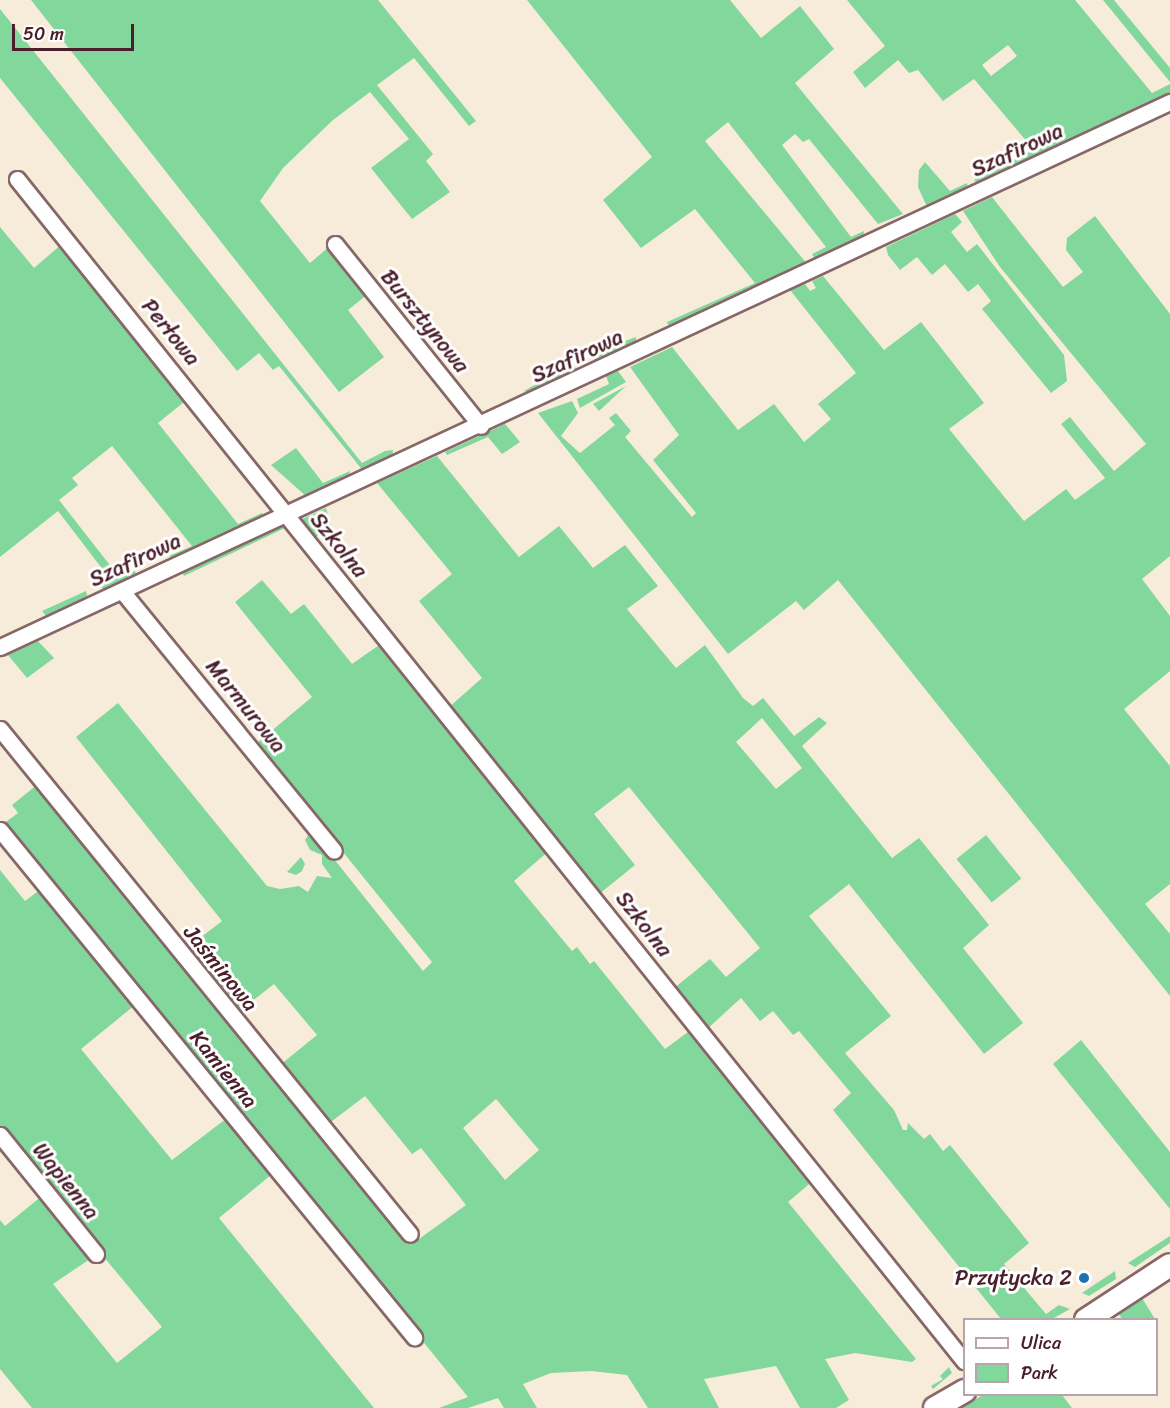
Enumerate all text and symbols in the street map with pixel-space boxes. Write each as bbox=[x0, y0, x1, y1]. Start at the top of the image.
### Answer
scale bar bbox=[15, 12, 136, 50]
text: 50 m bbox=[23, 18, 64, 50]
street label: Szafirowa bbox=[967, 117, 1067, 183]
street label: Bursztynowa bbox=[375, 264, 475, 378]
street label: Perłowa bbox=[136, 293, 206, 371]
street label: Szafirowa bbox=[527, 323, 627, 389]
street label: Szkolna bbox=[305, 507, 373, 583]
street label: Szafirowa bbox=[85, 527, 185, 593]
street label: Marmurowa bbox=[200, 654, 292, 758]
street label: Szkolna bbox=[610, 886, 678, 962]
street label: Jaśminowa bbox=[178, 919, 264, 1017]
street label: Kamienna bbox=[185, 1025, 263, 1113]
street label: Wapienna bbox=[27, 1137, 105, 1225]
place label: Przytycka 2 bbox=[955, 1265, 1072, 1291]
marker: Przytycka 2 bbox=[1077, 1271, 1091, 1285]
legend bbox=[963, 1318, 1158, 1396]
text: Ulica bbox=[1021, 1327, 1061, 1359]
text: Park bbox=[1021, 1357, 1058, 1389]

